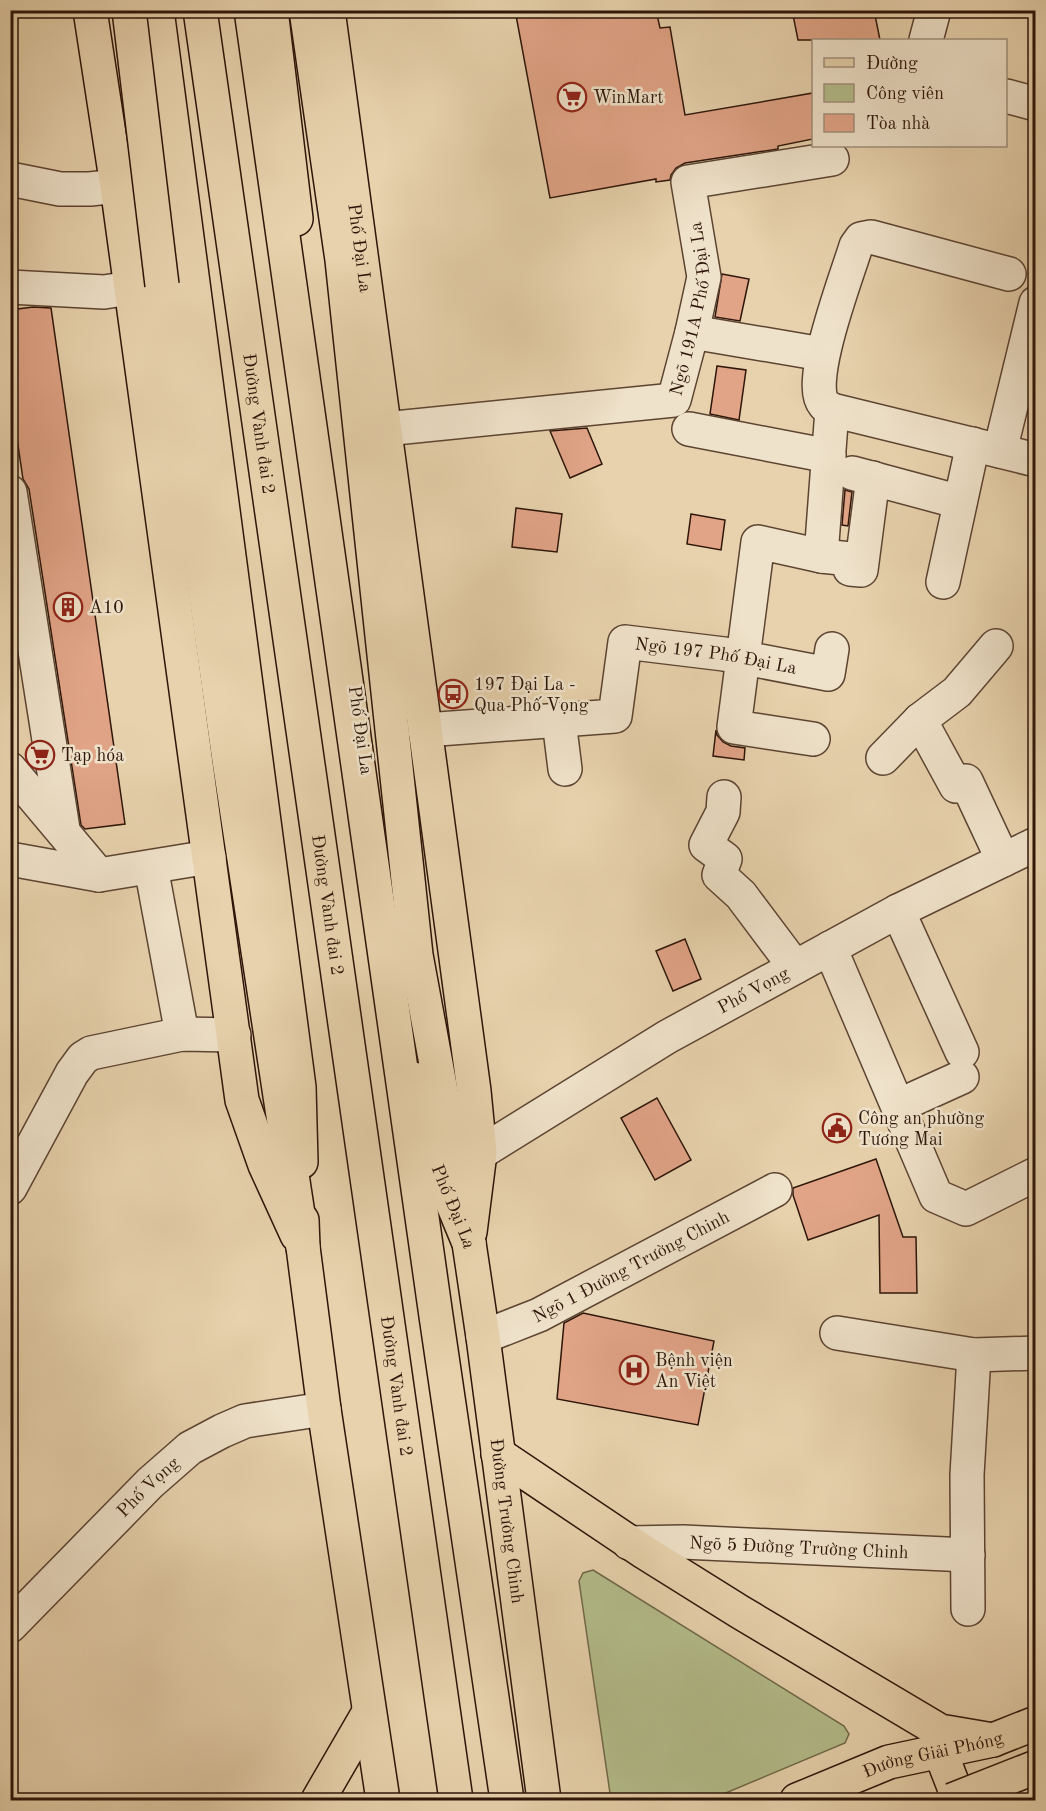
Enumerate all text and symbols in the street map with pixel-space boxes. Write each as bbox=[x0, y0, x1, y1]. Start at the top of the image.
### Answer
legend bbox=[812, 39, 1007, 147]
text: Đường bbox=[866, 55, 918, 73]
supermarket icon: WinMart bbox=[556, 81, 588, 113]
text: Công viên bbox=[866, 85, 944, 103]
place label: WinMart bbox=[593, 89, 664, 107]
text: Tòa nhà bbox=[866, 115, 930, 133]
street label: Phố Đại La bbox=[344, 202, 374, 294]
street label: Ngõ 191A Phố Đại La bbox=[668, 220, 714, 398]
street label: Đường Vành đai 2 bbox=[239, 352, 277, 495]
building icon: A10 bbox=[52, 591, 84, 623]
place label: A10 bbox=[89, 599, 124, 617]
street label: Ngõ 197 Phố Đại La bbox=[634, 635, 798, 678]
place label: 197 Đại La - Qua Phố Vọng bbox=[474, 676, 589, 715]
bus stop icon: 197 Đại La - Qua Phố Vọng bbox=[437, 678, 469, 710]
street label: Phố Đại La bbox=[345, 684, 376, 776]
supermarket icon: Tạp hóa bbox=[24, 739, 56, 771]
place label: Tạp hóa bbox=[61, 747, 124, 765]
street label: Đường Vành đai 2 bbox=[308, 833, 346, 977]
street label: Phố Vọng bbox=[715, 964, 792, 1018]
place label: Công an phường Tương Mai bbox=[858, 1110, 984, 1149]
public building icon: Công an phường Tương Mai bbox=[821, 1112, 853, 1144]
street label: Phố Đại La bbox=[427, 1162, 478, 1250]
street label: Ngõ 1 Đường Trường Chinh bbox=[530, 1208, 733, 1327]
street label: Đường Vành đai 2 bbox=[377, 1315, 415, 1458]
place label: Bệnh viện An Việt bbox=[655, 1352, 733, 1391]
hospital icon: Bệnh viện An Việt bbox=[618, 1354, 650, 1386]
street label: Đường Trường Chinh bbox=[486, 1437, 526, 1605]
street label: Phố Vọng bbox=[114, 1454, 183, 1521]
street label: Ngõ 5 Đường Trường Chinh bbox=[689, 1534, 909, 1562]
street label: Đường Giải Phóng bbox=[860, 1729, 1006, 1782]

